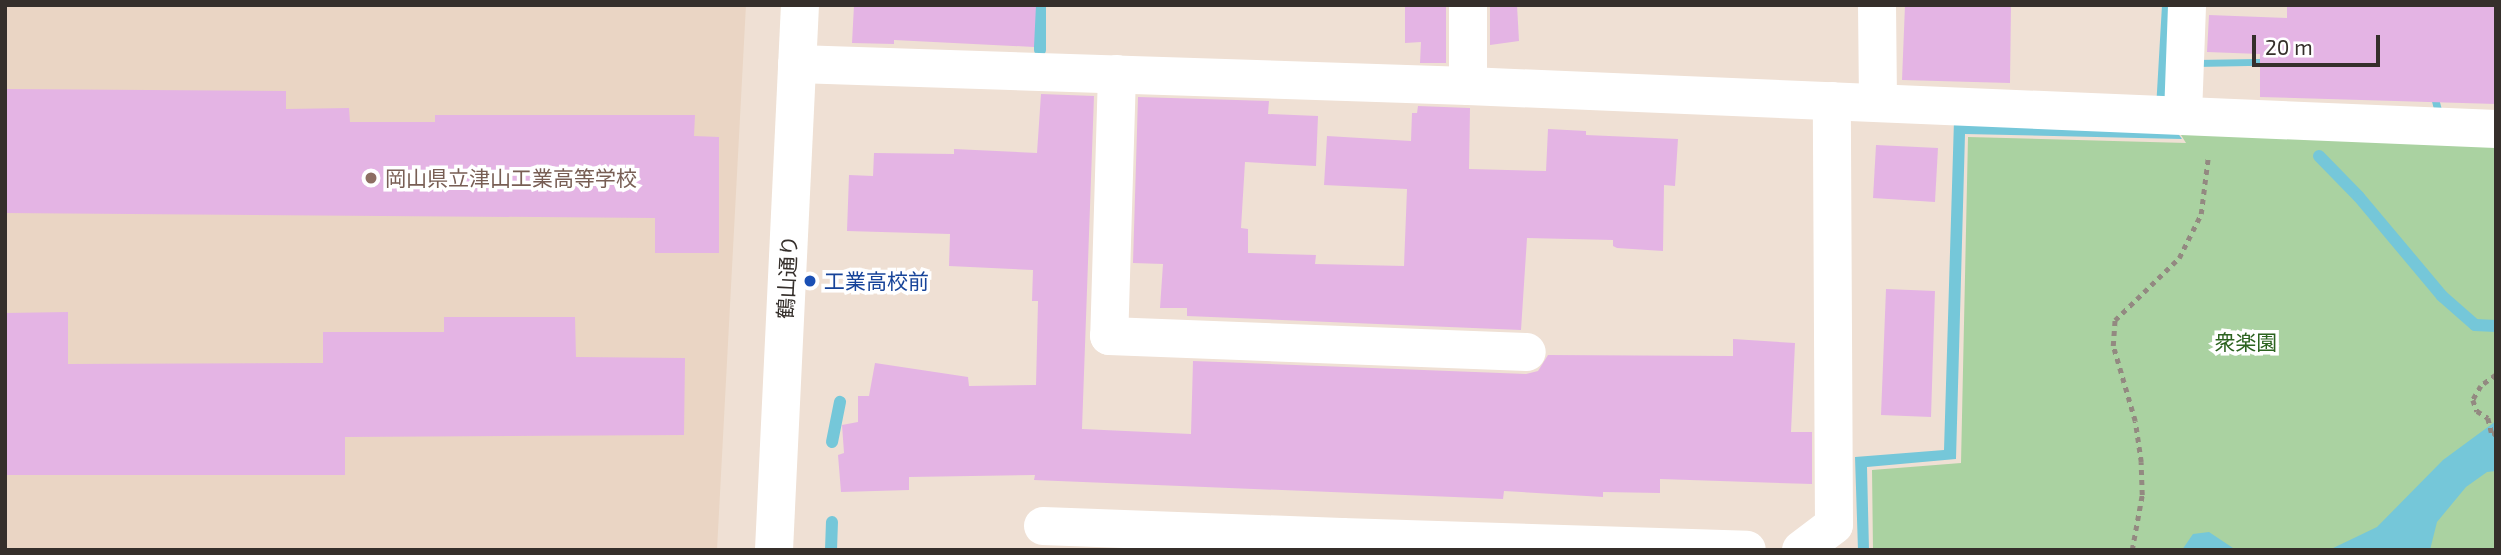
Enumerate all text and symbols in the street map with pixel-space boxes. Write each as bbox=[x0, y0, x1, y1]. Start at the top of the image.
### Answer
scale bar bbox=[2256, 21, 2384, 65]
text: 20 m bbox=[2265, 34, 2313, 59]
place label: 岡山県立津山工業高等学校 bbox=[385, 165, 637, 191]
marker: 岡山県立津山工業高等学校 bbox=[363, 170, 379, 186]
street label: 鶴山通り bbox=[772, 234, 802, 320]
place label: 工業高校前 bbox=[824, 268, 929, 294]
marker: 工業高校前 bbox=[802, 273, 818, 289]
park label: 衆楽園 bbox=[2215, 329, 2277, 355]

